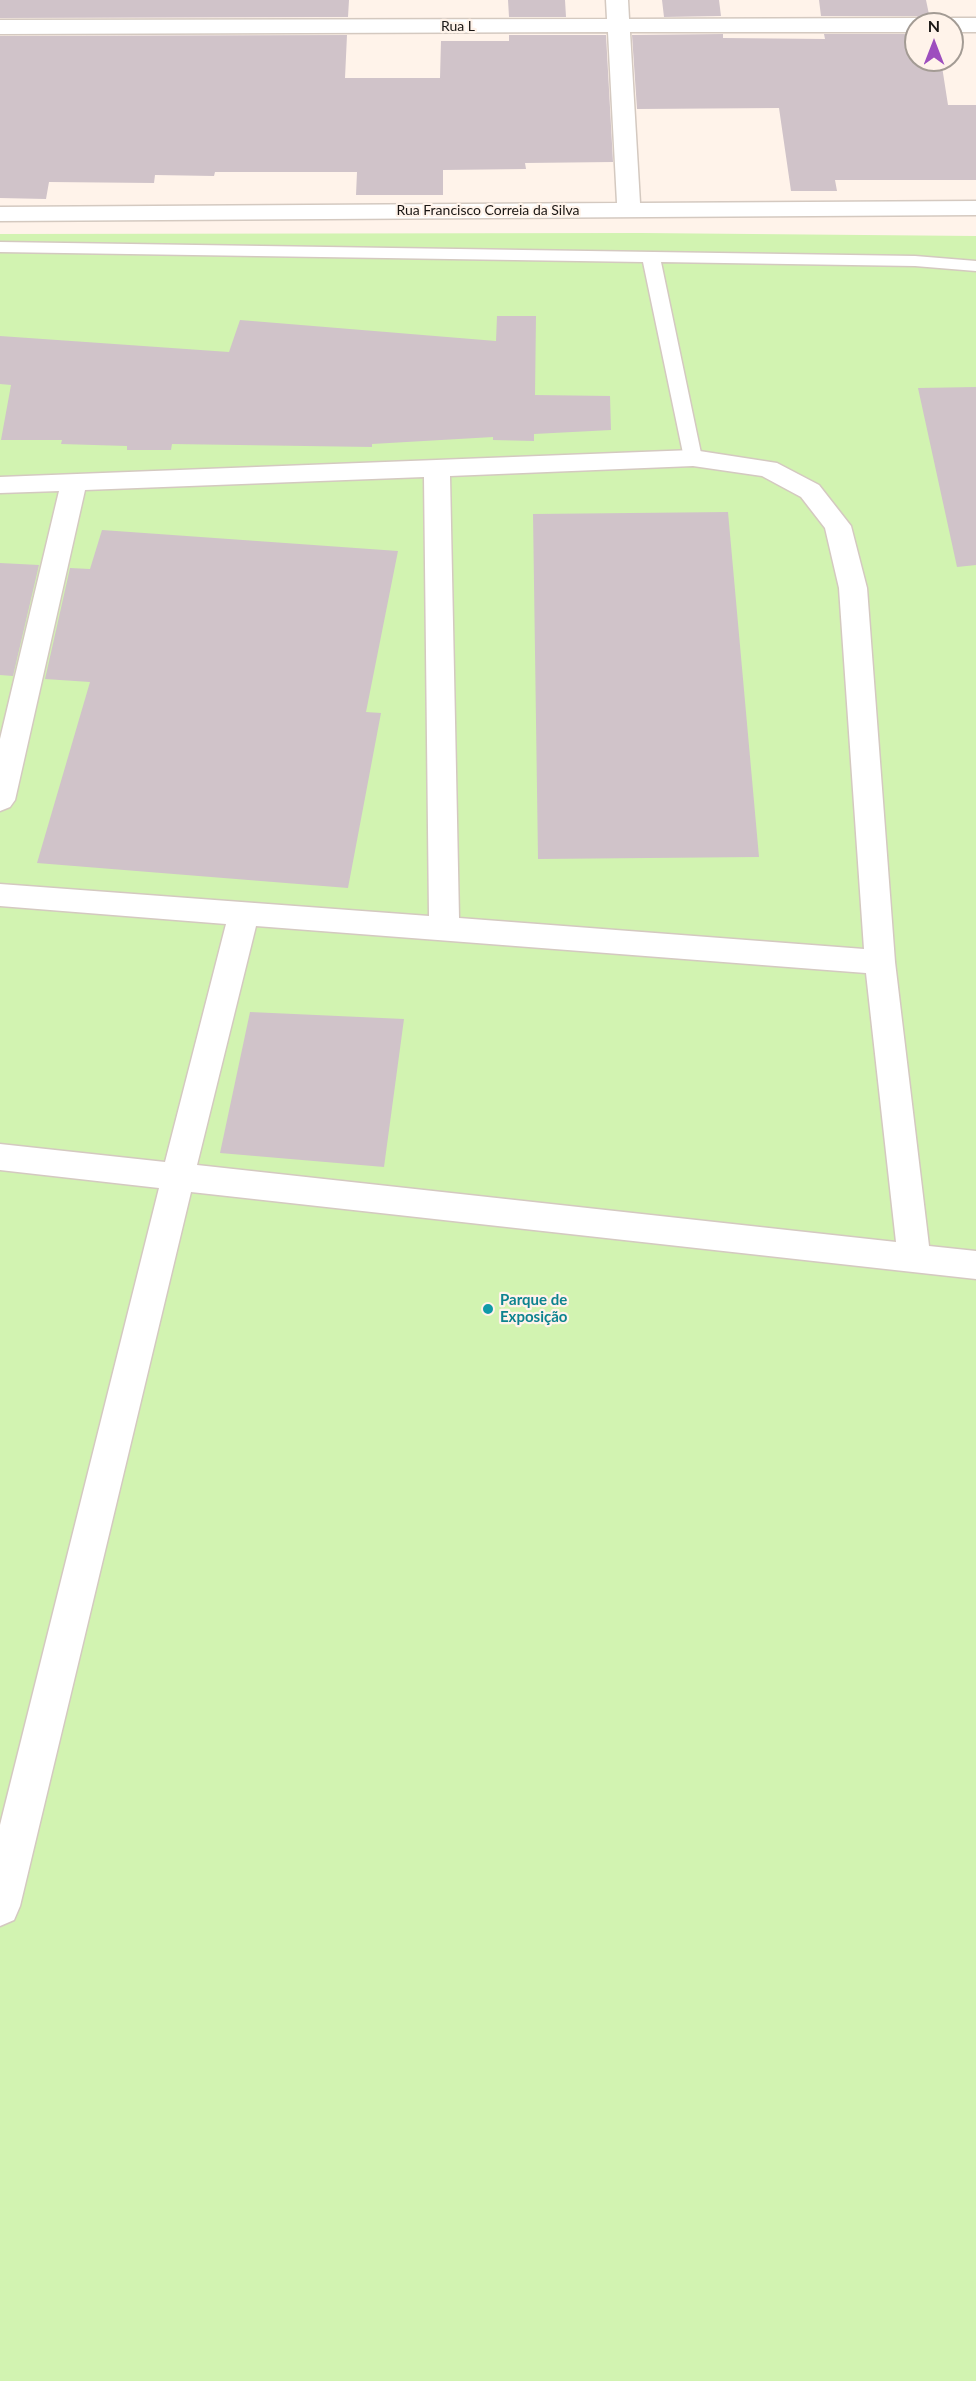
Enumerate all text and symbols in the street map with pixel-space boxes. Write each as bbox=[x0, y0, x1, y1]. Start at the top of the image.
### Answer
north arrow bbox=[904, 12, 964, 72]
text: N bbox=[928, 16, 940, 35]
street label: Rua L bbox=[441, 18, 475, 34]
street label: Rua Francisco Correia da Silva bbox=[396, 202, 580, 218]
place label: Parque de Exposição bbox=[500, 1291, 567, 1326]
marker: Parque de Exposição bbox=[481, 1302, 495, 1316]

